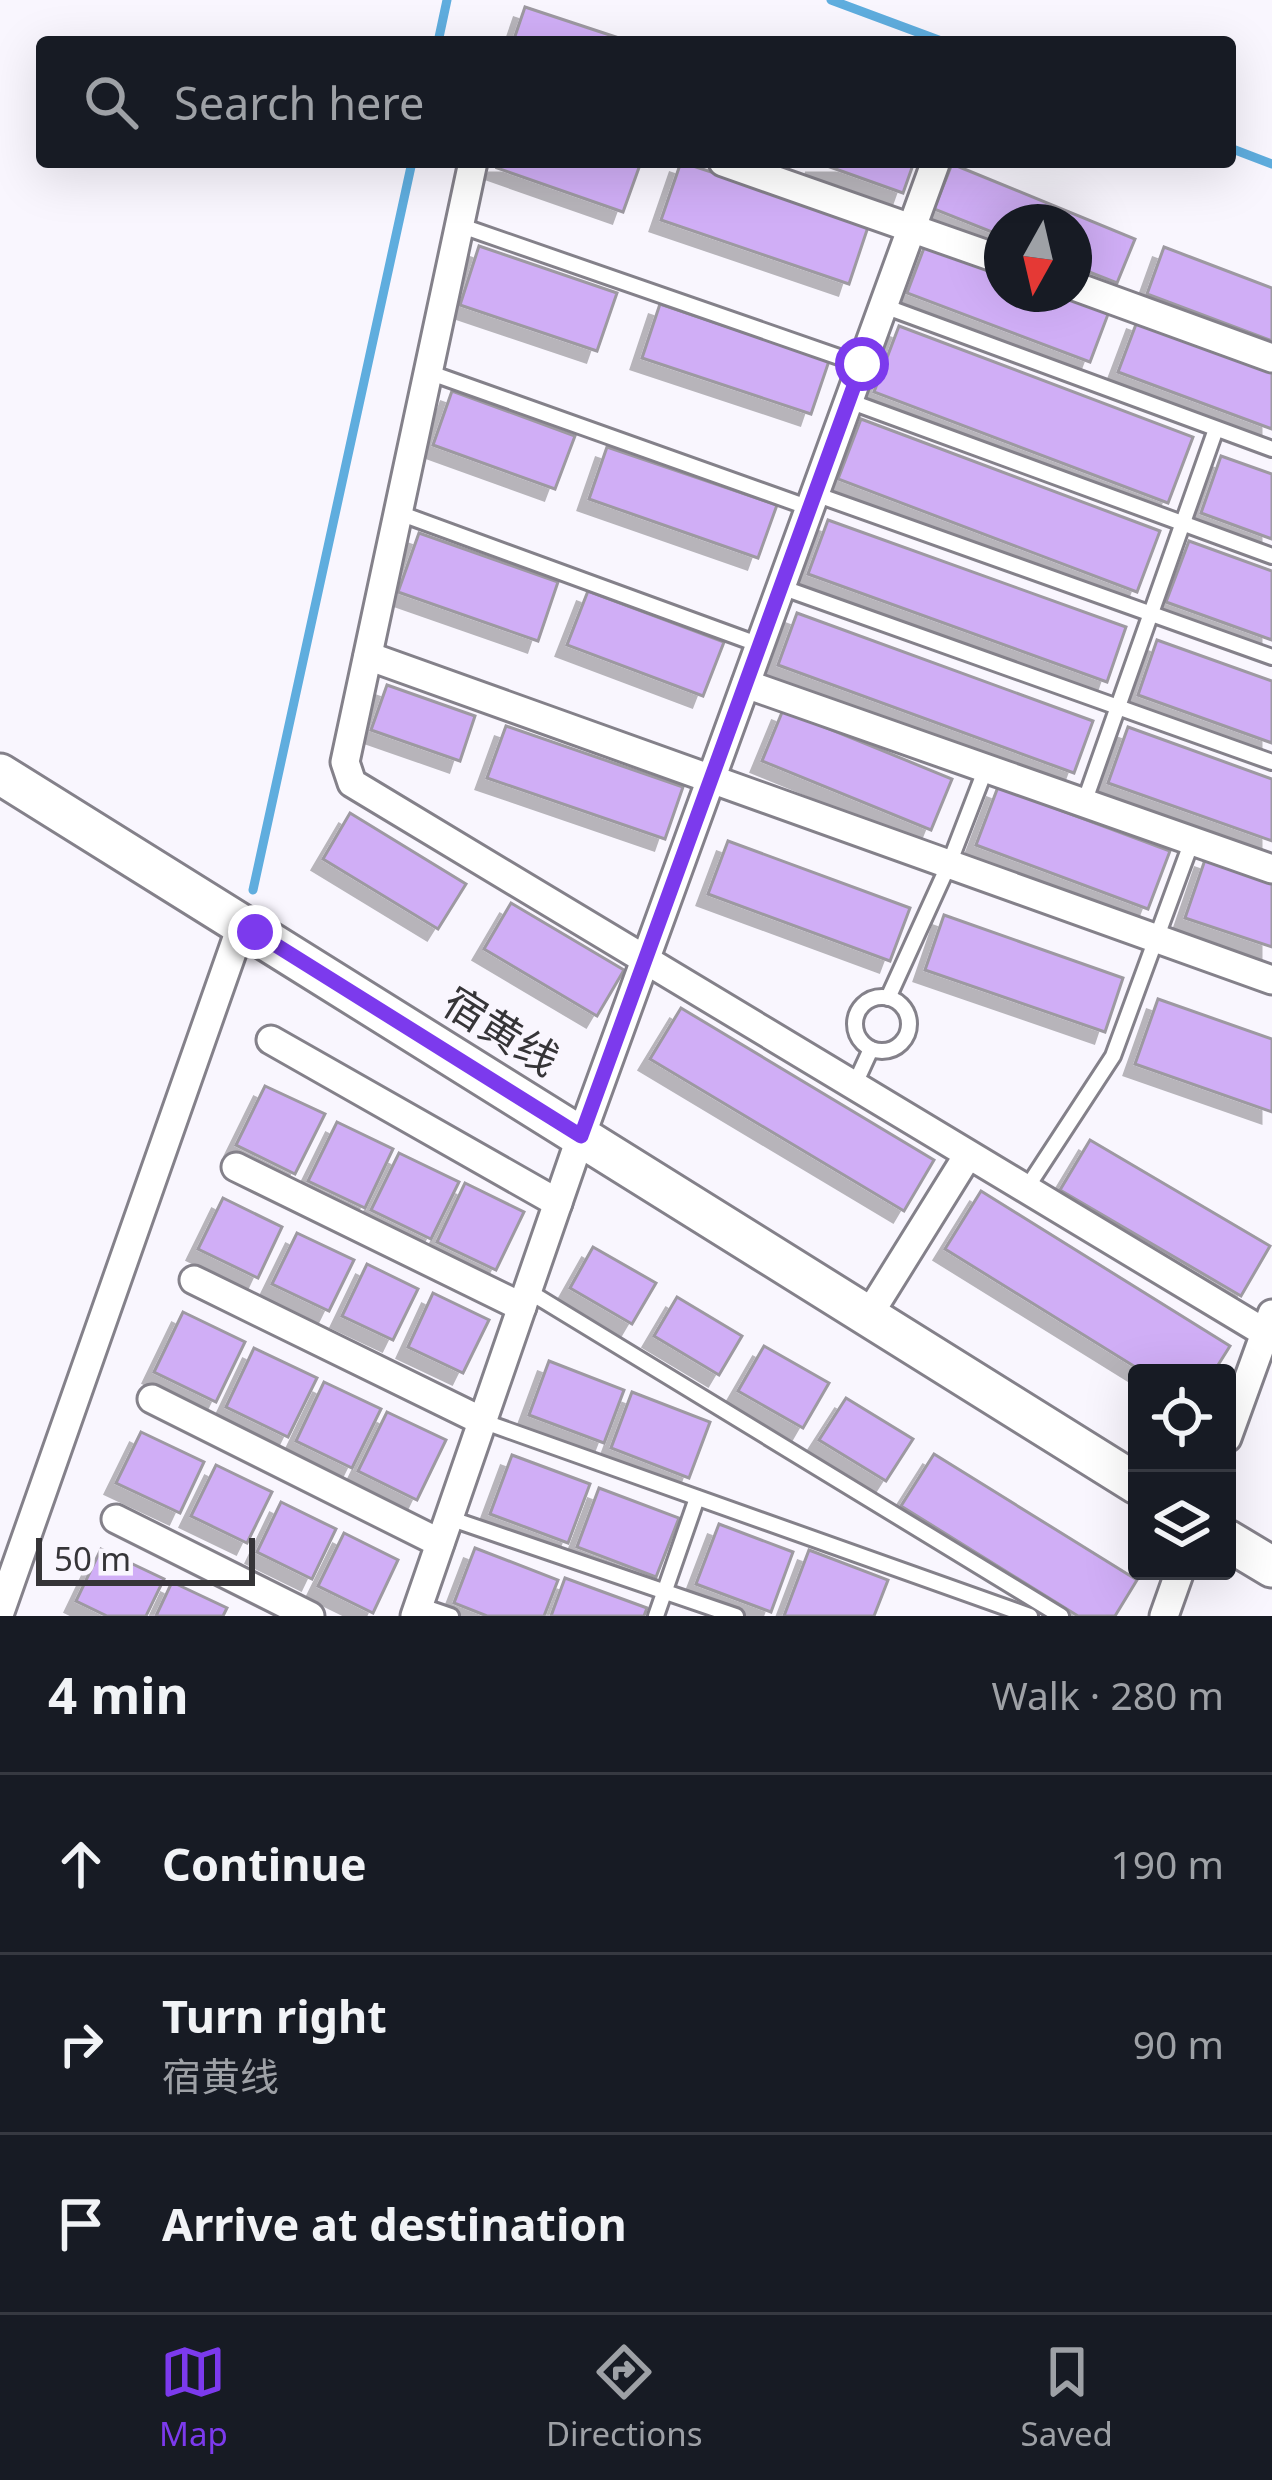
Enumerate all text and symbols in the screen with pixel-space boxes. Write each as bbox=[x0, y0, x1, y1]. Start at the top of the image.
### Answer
search box bbox=[36, 36, 1236, 168]
icon: search bbox=[78, 69, 144, 135]
text: Search here bbox=[174, 72, 424, 133]
north arrow bbox=[984, 204, 1092, 312]
route start bbox=[835, 337, 889, 391]
route end bbox=[228, 905, 282, 959]
street label: 宿黄线 bbox=[433, 972, 571, 1088]
map controls bbox=[1128, 1364, 1236, 1580]
button: locate bbox=[1128, 1364, 1236, 1472]
button: layers bbox=[1128, 1472, 1236, 1580]
scale bar bbox=[36, 1532, 255, 1585]
text: 50 m bbox=[54, 1536, 131, 1581]
text: 4 min bbox=[48, 1659, 189, 1729]
text: Walk · 280 m bbox=[991, 1668, 1224, 1721]
icon: ahead bbox=[48, 1831, 114, 1897]
text: Continue bbox=[162, 1833, 367, 1894]
text: 190 m bbox=[1110, 1837, 1224, 1890]
text: Turn right bbox=[162, 1985, 387, 2046]
icon: right bbox=[48, 2011, 114, 2077]
text: 90 m bbox=[1133, 2017, 1224, 2070]
text: 宿黄线 bbox=[162, 2049, 279, 2102]
icon: arrive bbox=[48, 2191, 114, 2257]
text: Arrive at destination bbox=[162, 2193, 627, 2254]
tab: Map bbox=[159, 2339, 228, 2456]
tab: Directions bbox=[546, 2339, 703, 2456]
tab: Saved bbox=[1021, 2339, 1113, 2456]

